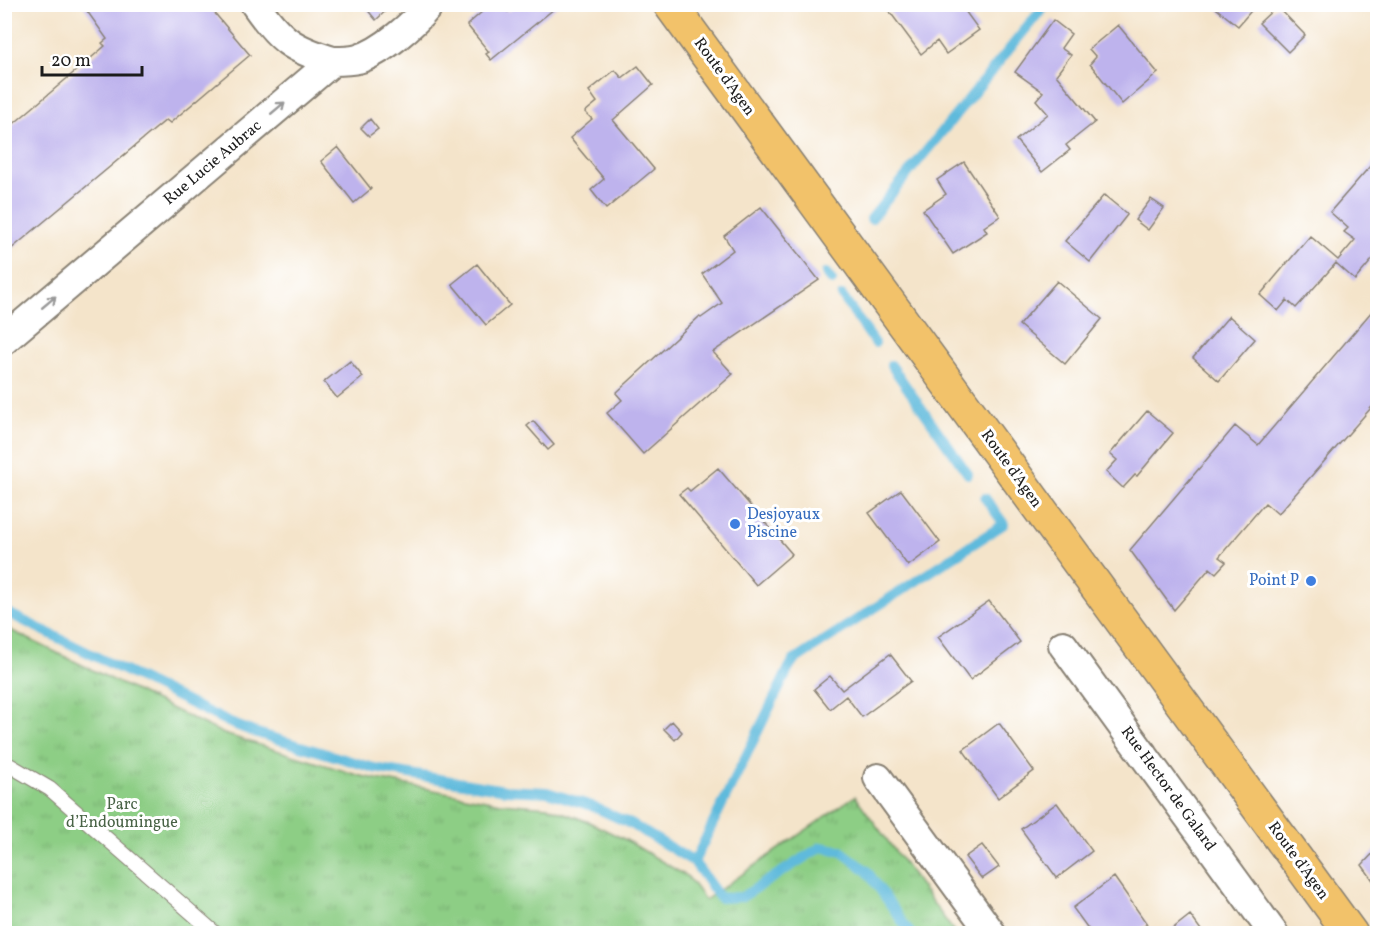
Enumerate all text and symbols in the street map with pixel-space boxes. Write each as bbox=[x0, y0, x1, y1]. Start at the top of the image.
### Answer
street label: Route d'Agen bbox=[688, 33, 760, 121]
scale bar bbox=[42, 39, 142, 77]
text: 20 m bbox=[51, 49, 91, 74]
one-way arrow bbox=[270, 102, 286, 115]
street label: Rue Lucie Aubrac bbox=[159, 115, 267, 211]
one-way arrow bbox=[41, 296, 57, 309]
street label: Route d'Agen bbox=[975, 425, 1047, 513]
place label: Desjoyaux Piscine bbox=[747, 504, 820, 544]
marker: Desjoyaux Piscine bbox=[728, 517, 742, 531]
place label: Point P bbox=[1249, 570, 1299, 592]
marker: Point P bbox=[1304, 574, 1318, 588]
street label: Rue Hector de Galard bbox=[1115, 722, 1221, 856]
park label: Parc d’Endoumingue bbox=[66, 794, 178, 834]
street label: Route d'Agen bbox=[1262, 817, 1334, 905]

